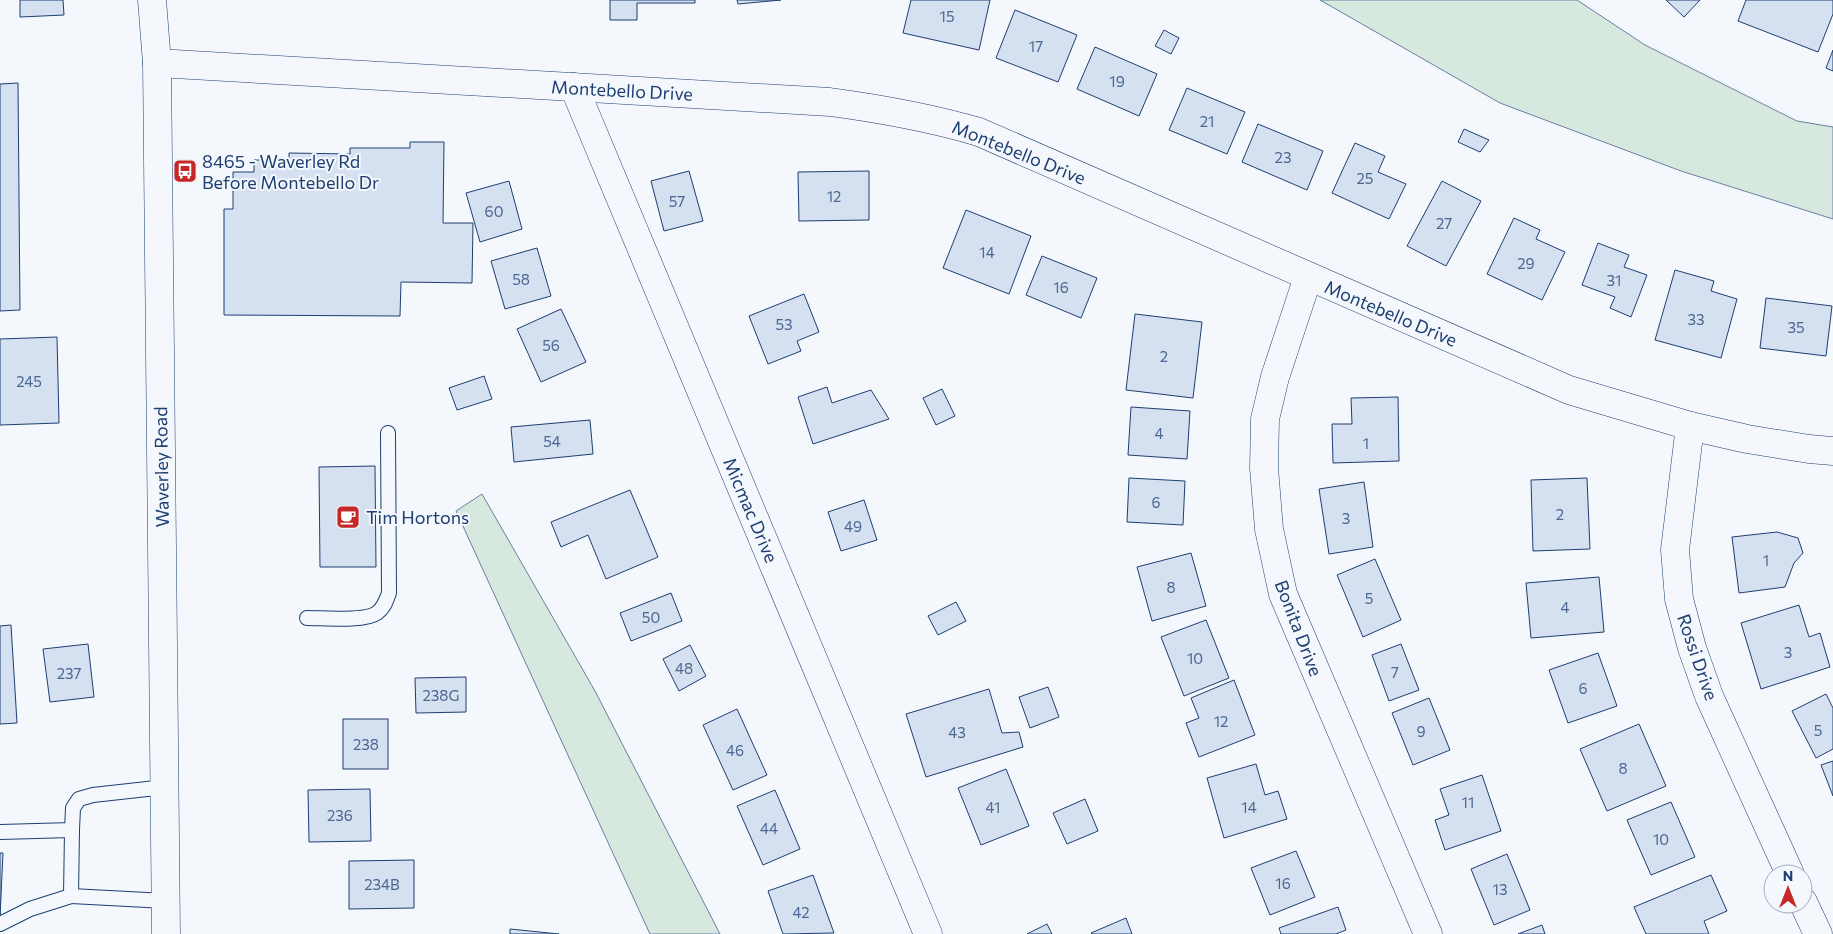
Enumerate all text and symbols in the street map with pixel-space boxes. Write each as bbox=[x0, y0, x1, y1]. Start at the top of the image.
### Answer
house number: 15 bbox=[939, 7, 955, 25]
house number: 17 bbox=[1029, 37, 1043, 55]
house number: 19 bbox=[1109, 72, 1125, 90]
street label: Montebello Drive bbox=[551, 75, 693, 105]
house number: 21 bbox=[1200, 112, 1214, 130]
street label: Montebello Drive bbox=[949, 115, 1089, 189]
house number: 23 bbox=[1275, 148, 1291, 166]
place label: 8465 - Waverley Rd Before Montebello Dr bbox=[202, 150, 379, 193]
bus stop icon: 8465 - Waverley Rd Before Montebello Dr bbox=[172, 158, 198, 184]
house number: 25 bbox=[1357, 169, 1373, 187]
house number: 12 bbox=[827, 187, 841, 205]
house number: 57 bbox=[669, 192, 685, 210]
house number: 60 bbox=[485, 202, 503, 220]
house number: 27 bbox=[1436, 214, 1452, 232]
house number: 14 bbox=[979, 243, 995, 261]
house number: 29 bbox=[1517, 254, 1535, 272]
house number: 58 bbox=[512, 270, 530, 288]
house number: 31 bbox=[1607, 271, 1621, 289]
street label: Montebello Drive bbox=[1321, 275, 1461, 351]
house number: 16 bbox=[1053, 278, 1069, 296]
house number: 33 bbox=[1687, 310, 1705, 328]
house number: 53 bbox=[775, 315, 793, 333]
house number: 35 bbox=[1787, 318, 1805, 336]
house number: 56 bbox=[542, 336, 560, 354]
house number: 2 bbox=[1160, 347, 1168, 365]
house number: 245 bbox=[16, 372, 42, 390]
street label: Waverley Road bbox=[149, 406, 173, 528]
house number: 4 bbox=[1155, 424, 1164, 442]
house number: 54 bbox=[543, 432, 561, 450]
house number: 1 bbox=[1363, 434, 1369, 452]
street label: Micmac Drive bbox=[719, 454, 783, 566]
house number: 6 bbox=[1151, 493, 1161, 511]
cafe icon: Tim Hortons bbox=[335, 504, 361, 530]
house number: 2 bbox=[1556, 505, 1564, 523]
place label: Tim Hortons bbox=[366, 506, 469, 528]
house number: 3 bbox=[1342, 509, 1350, 527]
house number: 49 bbox=[844, 517, 862, 535]
house number: 1 bbox=[1763, 551, 1769, 569]
street label: Bonita Drive bbox=[1271, 577, 1327, 679]
house number: 8 bbox=[1166, 578, 1176, 596]
house number: 5 bbox=[1365, 589, 1373, 607]
house number: 4 bbox=[1561, 598, 1570, 616]
house number: 50 bbox=[642, 608, 660, 626]
street label: Rossi Drive bbox=[1673, 611, 1723, 703]
house number: 3 bbox=[1784, 643, 1792, 661]
house number: 10 bbox=[1187, 649, 1203, 667]
house number: 48 bbox=[675, 659, 693, 677]
house number: 7 bbox=[1391, 663, 1399, 681]
house number: 237 bbox=[57, 664, 81, 682]
house number: 6 bbox=[1578, 679, 1588, 697]
house number: 238G bbox=[423, 686, 459, 704]
house number: 12 bbox=[1214, 712, 1228, 730]
house number: 5 bbox=[1814, 721, 1822, 739]
house number: 9 bbox=[1416, 722, 1426, 740]
house number: 43 bbox=[948, 723, 966, 741]
house number: 238 bbox=[353, 735, 379, 753]
house number: 46 bbox=[726, 741, 744, 759]
house number: 8 bbox=[1618, 759, 1628, 777]
house number: 11 bbox=[1462, 793, 1474, 811]
house number: 41 bbox=[986, 798, 1000, 816]
house number: 14 bbox=[1241, 798, 1257, 816]
house number: 236 bbox=[327, 806, 353, 824]
house number: 44 bbox=[760, 819, 778, 837]
house number: 10 bbox=[1653, 830, 1669, 848]
north arrow bbox=[1763, 864, 1813, 914]
text: N bbox=[1783, 867, 1793, 884]
house number: 16 bbox=[1275, 874, 1291, 892]
house number: 234B bbox=[364, 875, 400, 893]
house number: 13 bbox=[1493, 880, 1507, 898]
house number: 42 bbox=[792, 903, 810, 921]

